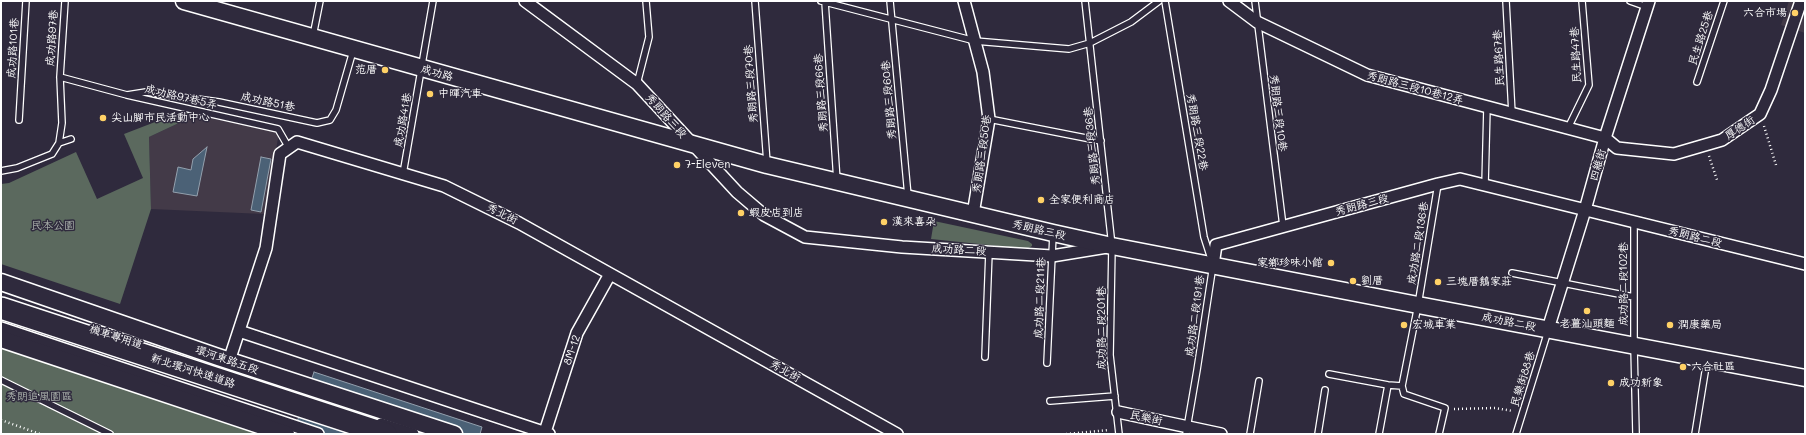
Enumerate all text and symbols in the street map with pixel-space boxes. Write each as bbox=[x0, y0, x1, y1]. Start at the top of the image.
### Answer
place label: 六合市場 bbox=[1743, 6, 1787, 20]
marker: 六合市場 bbox=[1790, 8, 1800, 18]
street label: 成功路97巷 bbox=[43, 9, 61, 67]
street label: 民生路25巷 bbox=[1686, 9, 1716, 67]
street label: 成功路101巷 bbox=[5, 17, 21, 79]
street label: 民生路47巷 bbox=[1568, 26, 1584, 84]
street label: 民生路67巷 bbox=[1491, 29, 1507, 87]
street label: 秀朗路三段70巷 bbox=[742, 44, 760, 124]
street label: 秀朗路三段66巷 bbox=[812, 53, 830, 133]
street label: 秀朗路三段60巷 bbox=[879, 60, 899, 140]
street label: 成功路 bbox=[419, 62, 455, 84]
place label: 范厝 bbox=[355, 63, 377, 77]
marker: 范厝 bbox=[380, 65, 390, 75]
street label: 秀朗路三段10巷12弄 bbox=[1365, 69, 1465, 107]
street label: 秀朗路三段10巷 bbox=[1267, 74, 1289, 152]
street label: 成功路97巷5弄 bbox=[143, 82, 219, 112]
place label: 中暉汽車 bbox=[438, 87, 482, 101]
marker: 中暉汽車 bbox=[425, 89, 435, 99]
street label: 成功路51巷 bbox=[240, 90, 296, 114]
street label: 秀朗路三段 bbox=[643, 91, 689, 141]
street label: 成功路41巷 bbox=[392, 92, 414, 148]
street label: 秀朗路三段22巷 bbox=[1184, 92, 1210, 172]
street label: 秀朗路三段36巷 bbox=[1081, 106, 1103, 186]
place label: 尖山腳市民活動中心 bbox=[111, 111, 210, 125]
marker: 尖山腳市民活動中心 bbox=[98, 113, 108, 123]
street label: 厚德街 bbox=[1723, 113, 1757, 143]
street label: 秀朗路三段50巷 bbox=[970, 114, 994, 194]
street label: 四維街 bbox=[1587, 147, 1609, 183]
place label: 7-Eleven bbox=[685, 158, 730, 172]
marker: 7-Eleven bbox=[672, 160, 682, 170]
street label: 秀朗路三段 bbox=[1334, 192, 1390, 218]
place label: 全家便利商店 bbox=[1049, 193, 1115, 207]
marker: 全家便利商店 bbox=[1036, 195, 1046, 205]
street label: 成功路二段136巷 bbox=[1405, 200, 1431, 286]
street label: 秀北街 bbox=[484, 201, 520, 227]
place label: 蝦皮店到店 bbox=[749, 206, 804, 220]
marker: 蝦皮店到店 bbox=[736, 208, 746, 218]
place label: 漢來喜朵 bbox=[892, 215, 936, 229]
marker: 漢來喜朵 bbox=[879, 217, 889, 227]
street label: 秀朗路三段 bbox=[1011, 217, 1067, 243]
park label: 民本公園 bbox=[31, 219, 75, 233]
street label: 秀朗路二段 bbox=[1667, 224, 1723, 250]
street label: 成功路二段 bbox=[931, 242, 987, 258]
street label: 成功路二段102巷 bbox=[1617, 242, 1631, 326]
place label: 家鄉珍味小館 bbox=[1257, 256, 1323, 270]
street label: 成功路二段211巷 bbox=[1032, 257, 1048, 339]
marker: 家鄉珍味小館 bbox=[1326, 258, 1336, 268]
street label: 成功路二段191巷 bbox=[1183, 274, 1207, 358]
place label: 劉厝 bbox=[1361, 274, 1383, 288]
place label: 三塊厝鵝家莊 bbox=[1446, 275, 1512, 289]
marker: 劉厝 bbox=[1348, 276, 1358, 286]
marker: 三塊厝鵝家莊 bbox=[1433, 277, 1443, 287]
street label: 成功路二段201巷 bbox=[1095, 286, 1109, 370]
marker: 老薑汕頭麵 bbox=[1582, 306, 1592, 316]
street label: 成功路二段 bbox=[1481, 310, 1537, 334]
place label: 老薑汕頭麵 bbox=[1560, 317, 1614, 331]
place label: 宏城車業 bbox=[1412, 318, 1456, 332]
place label: 潤康藥局 bbox=[1678, 318, 1722, 332]
marker: 宏城車業 bbox=[1399, 320, 1409, 330]
marker: 潤康藥局 bbox=[1665, 320, 1675, 330]
street label: 機車專用道 bbox=[88, 322, 144, 352]
street label: 8M-12 bbox=[561, 333, 583, 367]
street label: 環河東路五段 bbox=[194, 343, 260, 377]
street label: 民樂街88巷 bbox=[1508, 350, 1538, 408]
street label: 新北環河快速道路 bbox=[149, 351, 237, 391]
street label: 秀北街 bbox=[767, 357, 803, 385]
place label: 六合社區 bbox=[1691, 360, 1735, 374]
marker: 六合社區 bbox=[1678, 362, 1688, 372]
place label: 成功新象 bbox=[1619, 376, 1663, 390]
marker: 成功新象 bbox=[1606, 378, 1616, 388]
park label: 秀朗追風園區 bbox=[6, 390, 72, 404]
street label: 民樂街 bbox=[1128, 408, 1164, 428]

